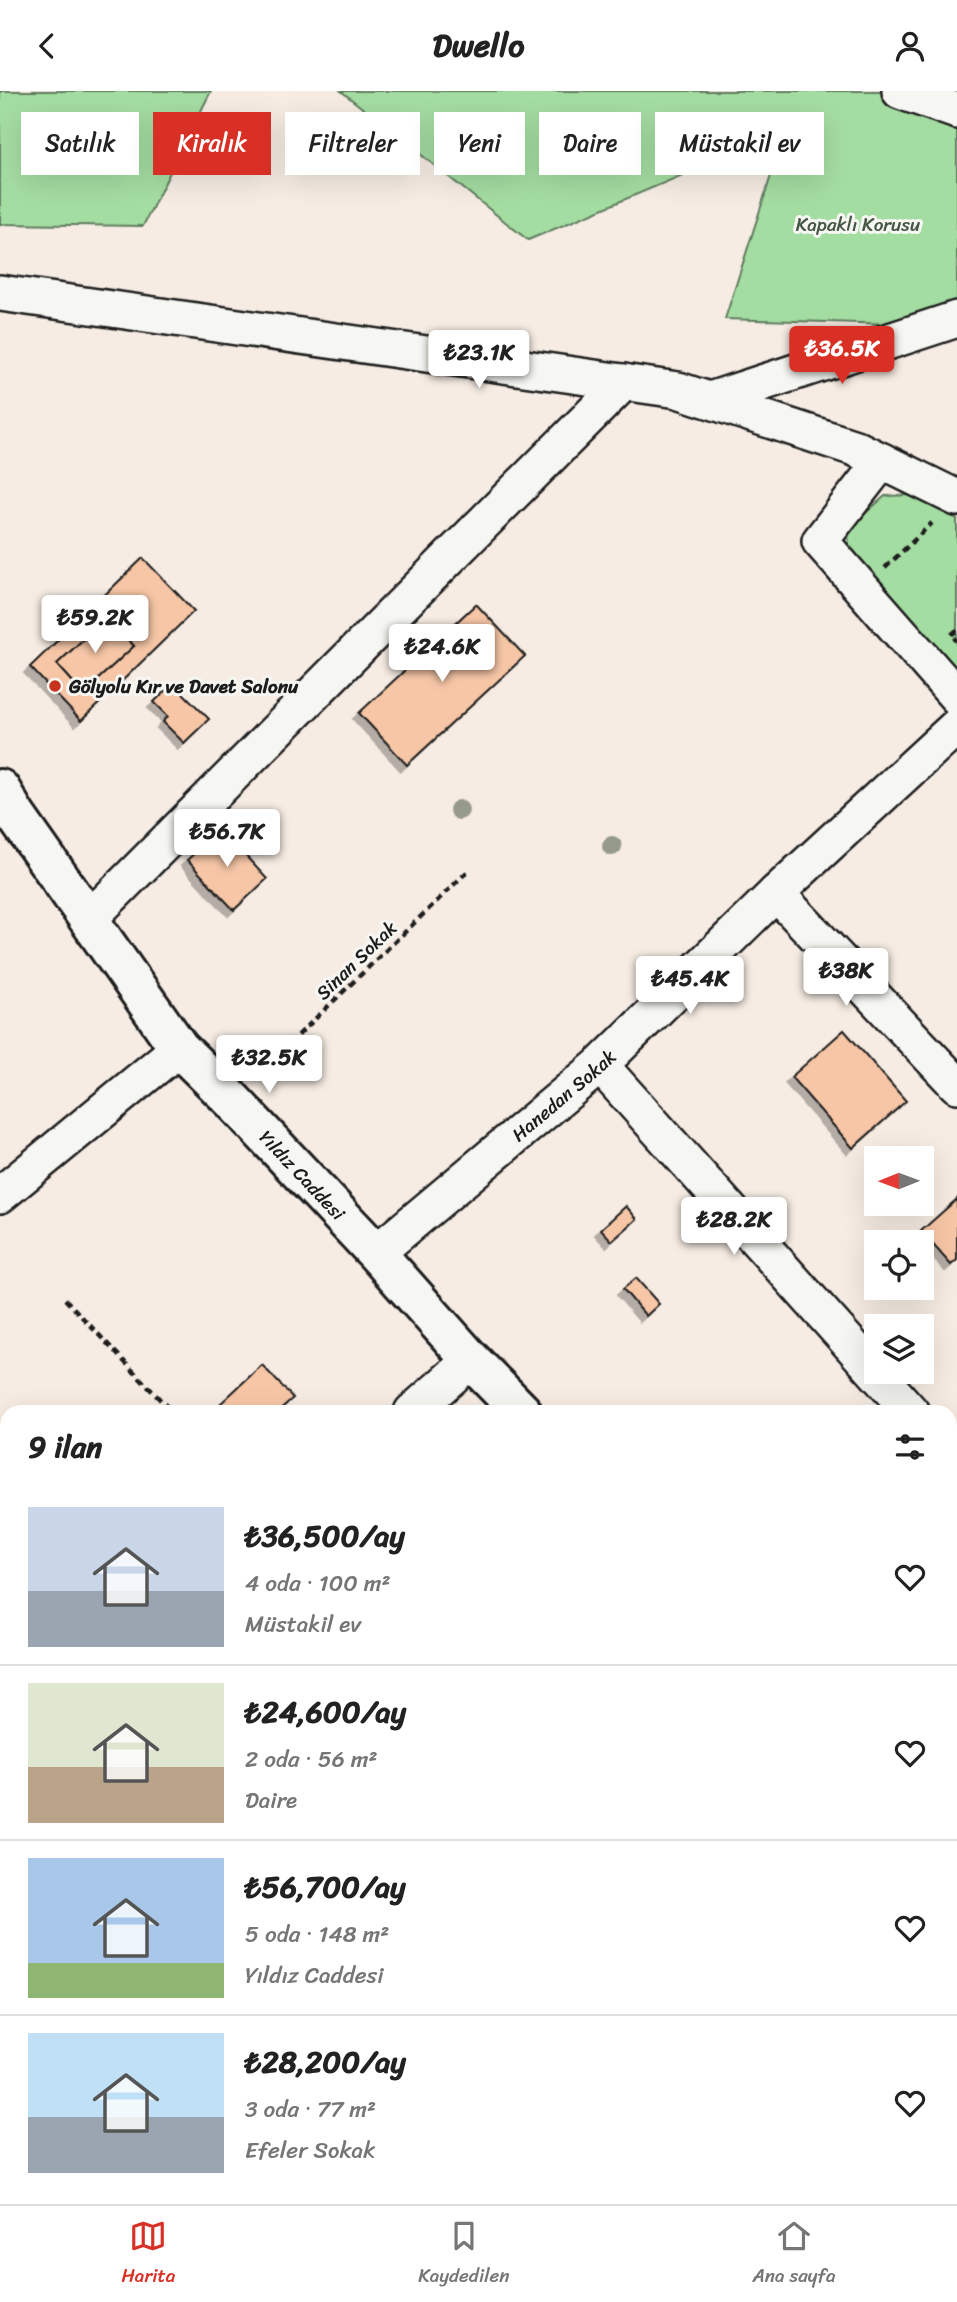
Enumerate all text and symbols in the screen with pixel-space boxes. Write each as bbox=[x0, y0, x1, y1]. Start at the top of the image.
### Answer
text: Dwello bbox=[432, 17, 525, 74]
icon: back bbox=[28, 27, 66, 65]
icon: person bbox=[891, 27, 929, 65]
chip: Satılık bbox=[21, 112, 139, 175]
chip: Kiralık bbox=[153, 112, 271, 175]
chip: Filtreler bbox=[285, 112, 420, 175]
chip: Yeni bbox=[434, 112, 525, 175]
chip: Daire bbox=[539, 112, 641, 175]
chip: Müstakil ev bbox=[655, 112, 824, 175]
park label: Kapaklı Korusu bbox=[796, 208, 920, 241]
pin: ₺36.5K bbox=[785, 327, 899, 386]
text: ₺36.5K bbox=[805, 328, 879, 369]
pin: ₺23.1K bbox=[422, 331, 536, 390]
text: ₺23.1K bbox=[444, 332, 514, 373]
pin: ₺59.2K bbox=[38, 595, 152, 655]
text: ₺59.2K bbox=[57, 597, 133, 638]
pin: ₺24.6K bbox=[385, 625, 499, 684]
text: ₺24.6K bbox=[405, 626, 479, 667]
place label: Gölyolu Kır ve Davet Salonu bbox=[68, 670, 299, 703]
marker: Gölyolu Kır ve Davet Salonu bbox=[47, 678, 63, 694]
pin: ₺56.7K bbox=[170, 809, 284, 869]
text: ₺56.7K bbox=[190, 811, 264, 852]
street label: Sinan Sokak bbox=[308, 912, 406, 1008]
pin: ₺38K bbox=[805, 949, 887, 1008]
text: ₺38K bbox=[819, 950, 873, 991]
pin: ₺45.4K bbox=[633, 957, 747, 1016]
text: ₺45.4K bbox=[652, 958, 728, 999]
pin: ₺32.5K bbox=[212, 1035, 326, 1095]
text: ₺32.5K bbox=[232, 1037, 306, 1078]
street label: Hanedan Sokak bbox=[504, 1042, 624, 1150]
street label: Yıldız Caddesi bbox=[251, 1122, 354, 1229]
north arrow bbox=[864, 1146, 934, 1216]
map controls bbox=[864, 1146, 934, 1384]
pin: ₺28.2K bbox=[677, 1197, 791, 1257]
text: ₺28.2K bbox=[697, 1199, 771, 1240]
button: locate bbox=[864, 1230, 934, 1300]
button: layers bbox=[864, 1314, 934, 1384]
text: 9 ilan bbox=[28, 1420, 102, 1474]
icon: filters bbox=[891, 1428, 929, 1466]
text: ₺36,500/ay bbox=[245, 1509, 405, 1563]
icon: home bbox=[84, 1535, 168, 1619]
icon: heart bbox=[891, 1558, 929, 1596]
text: 4 oda · 100 m² bbox=[245, 1563, 390, 1604]
text: Müstakil ev bbox=[245, 1604, 361, 1645]
text: ₺24,600/ay bbox=[245, 1685, 406, 1739]
icon: home bbox=[84, 1711, 168, 1795]
icon: heart bbox=[891, 1734, 929, 1772]
text: 2 oda · 56 m² bbox=[245, 1739, 378, 1780]
text: Daire bbox=[245, 1780, 297, 1821]
text: ₺56,700/ay bbox=[245, 1860, 406, 1914]
icon: home bbox=[84, 1886, 168, 1970]
icon: heart bbox=[891, 1909, 929, 1947]
text: 5 oda · 148 m² bbox=[245, 1914, 389, 1955]
text: Yıldız Caddesi bbox=[245, 1955, 384, 1996]
text: ₺28,200/ay bbox=[245, 2035, 406, 2089]
icon: home bbox=[84, 2061, 168, 2145]
icon: heart bbox=[891, 2084, 929, 2122]
text: 3 oda · 77 m² bbox=[245, 2089, 376, 2130]
text: Efeler Sokak bbox=[245, 2130, 375, 2171]
tab: Harita bbox=[121, 2217, 175, 2292]
tab: Kaydedilen bbox=[418, 2217, 510, 2292]
tab: Ana sayfa bbox=[752, 2217, 836, 2292]

